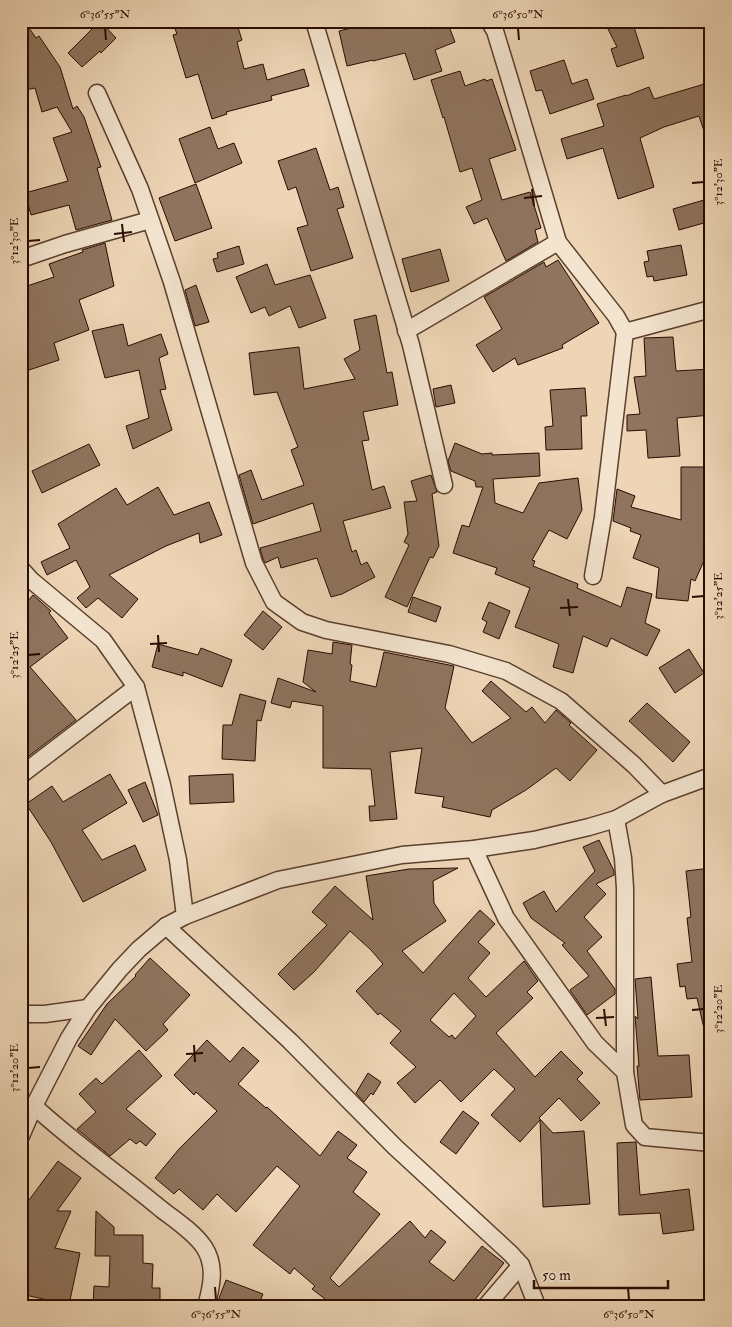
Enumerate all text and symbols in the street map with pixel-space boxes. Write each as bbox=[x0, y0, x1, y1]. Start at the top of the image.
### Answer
text: 6°36'55"N bbox=[80, 7, 131, 22]
text: 6°36'50"N bbox=[492, 7, 544, 22]
text: 3°12'30"E bbox=[711, 158, 726, 205]
text: 3°12'30"E bbox=[7, 217, 22, 264]
text: 3°12'25"E bbox=[711, 572, 726, 620]
text: 3°12'25"E bbox=[7, 631, 22, 679]
text: 3°12'20"E bbox=[711, 984, 726, 1033]
text: 3°12'20"E bbox=[7, 1043, 22, 1092]
scale bar bbox=[534, 1257, 668, 1289]
text: 50 m bbox=[542, 1266, 571, 1285]
text: 6°36'55"N bbox=[191, 1307, 242, 1322]
text: 6°36'50"N bbox=[603, 1307, 655, 1322]

